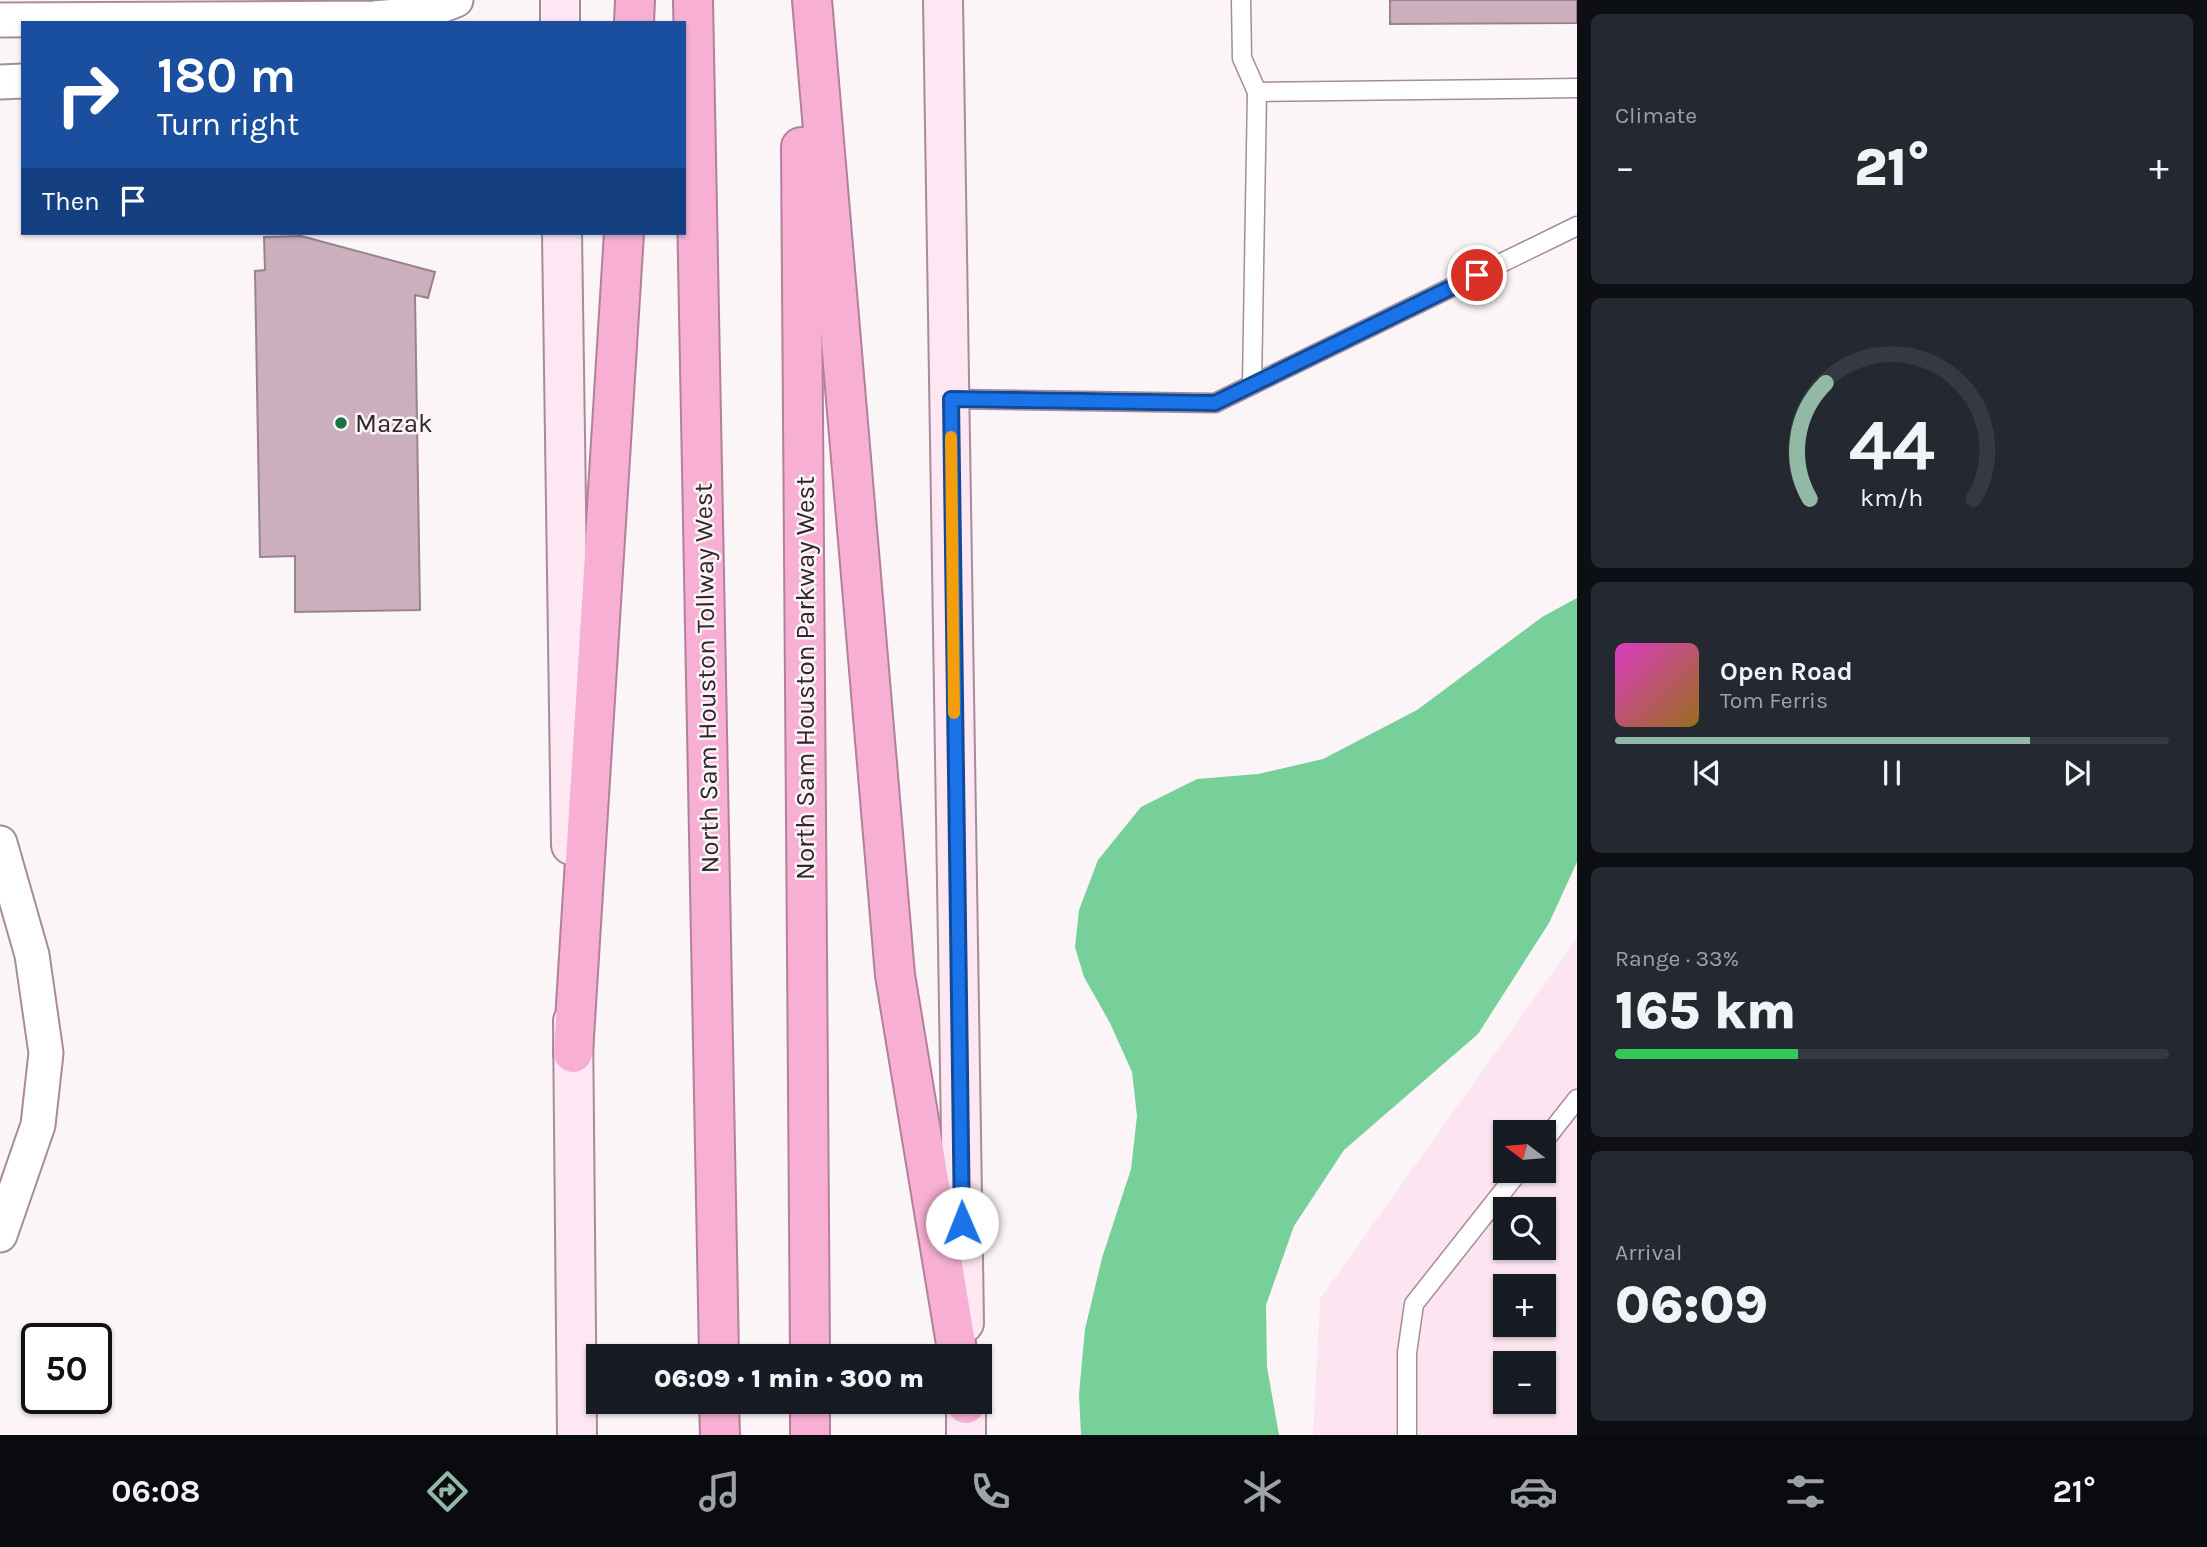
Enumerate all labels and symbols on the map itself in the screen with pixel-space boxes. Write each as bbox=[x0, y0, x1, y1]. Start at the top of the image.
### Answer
pin bbox=[1447, 245, 1507, 305]
place label: Mazak bbox=[355, 408, 433, 439]
marker: Mazak bbox=[333, 415, 349, 431]
street label: North Sam Houston Parkway West bbox=[790, 476, 821, 880]
street label: North Sam Houston Tollway West bbox=[688, 482, 725, 874]
north arrow bbox=[1493, 1120, 1556, 1183]
position arrow bbox=[925, 1186, 999, 1260]
speed limit sign: 50 bbox=[21, 1323, 112, 1414]

